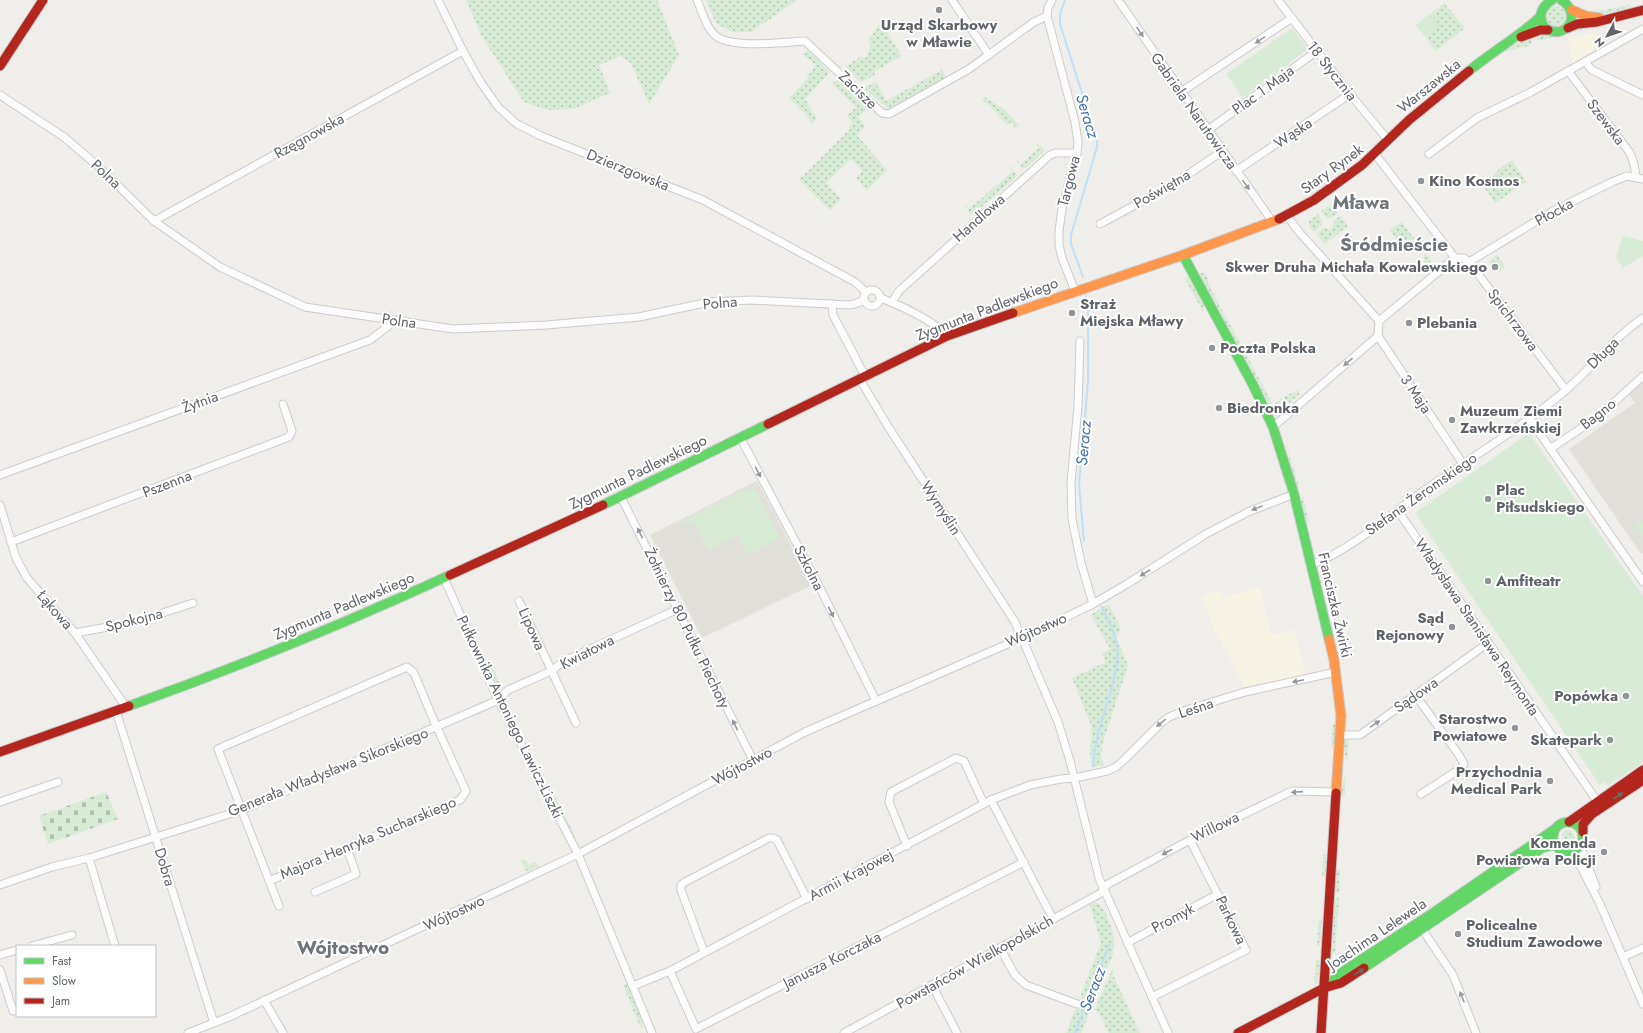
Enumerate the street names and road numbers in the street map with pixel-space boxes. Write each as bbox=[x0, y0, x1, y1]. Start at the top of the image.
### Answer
street label: 18 Stycznia bbox=[1302, 36, 1362, 106]
street label: Gabriela Narutowicza bbox=[1145, 48, 1243, 174]
street label: Warszawska bbox=[1393, 54, 1465, 118]
street label: Plac 1 Maja bbox=[1227, 60, 1299, 120]
street label: Zacisze bbox=[833, 66, 883, 114]
street label: Szewska bbox=[1581, 94, 1631, 150]
street label: Rzęgnowska bbox=[270, 108, 348, 164]
street label: Wąska bbox=[1269, 112, 1317, 154]
street label: Stary Rynek bbox=[1296, 138, 1368, 199]
street label: Dzierzgowska bbox=[583, 143, 673, 197]
street label: Targowa bbox=[1052, 153, 1086, 209]
street label: Polna bbox=[86, 154, 126, 194]
street label: Poświętna bbox=[1129, 164, 1195, 214]
street label: Handlowa bbox=[948, 189, 1010, 247]
street label: Płocka bbox=[1531, 192, 1577, 232]
street label: Zygmunta Padlewskiego bbox=[913, 272, 1061, 346]
street label: Spichrzowa bbox=[1482, 284, 1544, 356]
street label: Polna bbox=[702, 291, 738, 315]
street label: Polna bbox=[380, 308, 418, 334]
street label: Długa bbox=[1582, 332, 1624, 374]
street label: 3 Maja bbox=[1395, 370, 1437, 418]
street label: Żytnia bbox=[179, 385, 221, 419]
street label: Bagno bbox=[1575, 393, 1621, 435]
street label: Zygmunta Padlewskiego bbox=[565, 429, 711, 515]
street label: Stefana Żeromskiego bbox=[1360, 447, 1482, 541]
street label: Pszenna bbox=[139, 465, 195, 503]
street label: Wymyślin bbox=[915, 476, 967, 540]
street label: Władysława Stanisława Reymonta bbox=[1409, 534, 1545, 720]
street label: Szkolna bbox=[788, 542, 830, 594]
street label: Żołnierzy 80 Pułku Piechoty bbox=[638, 544, 736, 712]
street label: Franciszka Żwirki bbox=[1312, 550, 1358, 660]
street label: Zygmunta Padlewskiego bbox=[270, 566, 418, 646]
street label: Łąkowa bbox=[31, 585, 78, 634]
street label: Spokojna bbox=[103, 602, 165, 638]
street label: Lipowa bbox=[513, 604, 551, 654]
street label: Wójtostwo bbox=[1002, 607, 1070, 653]
street label: Pułkownika Antoniego Lawicz-Liszki bbox=[451, 612, 569, 822]
street label: Kwiatowa bbox=[556, 629, 618, 675]
street label: Sądowa bbox=[1389, 672, 1443, 718]
street label: Leśna bbox=[1176, 692, 1216, 724]
street label: Generała Władysława Sikorskiego bbox=[224, 722, 432, 822]
street label: Wójtostwo bbox=[708, 741, 776, 791]
street label: Majora Henryka Sucharskiego bbox=[276, 791, 460, 885]
street label: Willowa bbox=[1187, 806, 1243, 848]
street label: Armii Krajowej bbox=[805, 843, 897, 907]
street label: Dobra bbox=[149, 845, 181, 889]
street label: Wójtostwo bbox=[420, 889, 488, 937]
street label: Parkowa bbox=[1210, 892, 1252, 948]
street label: Joachima Lelewela bbox=[1321, 893, 1431, 976]
street label: Promyk bbox=[1148, 897, 1199, 938]
street label: Powstańców Wielkopolskich bbox=[892, 910, 1058, 1014]
street label: Janusza Korczaka bbox=[777, 926, 885, 995]

